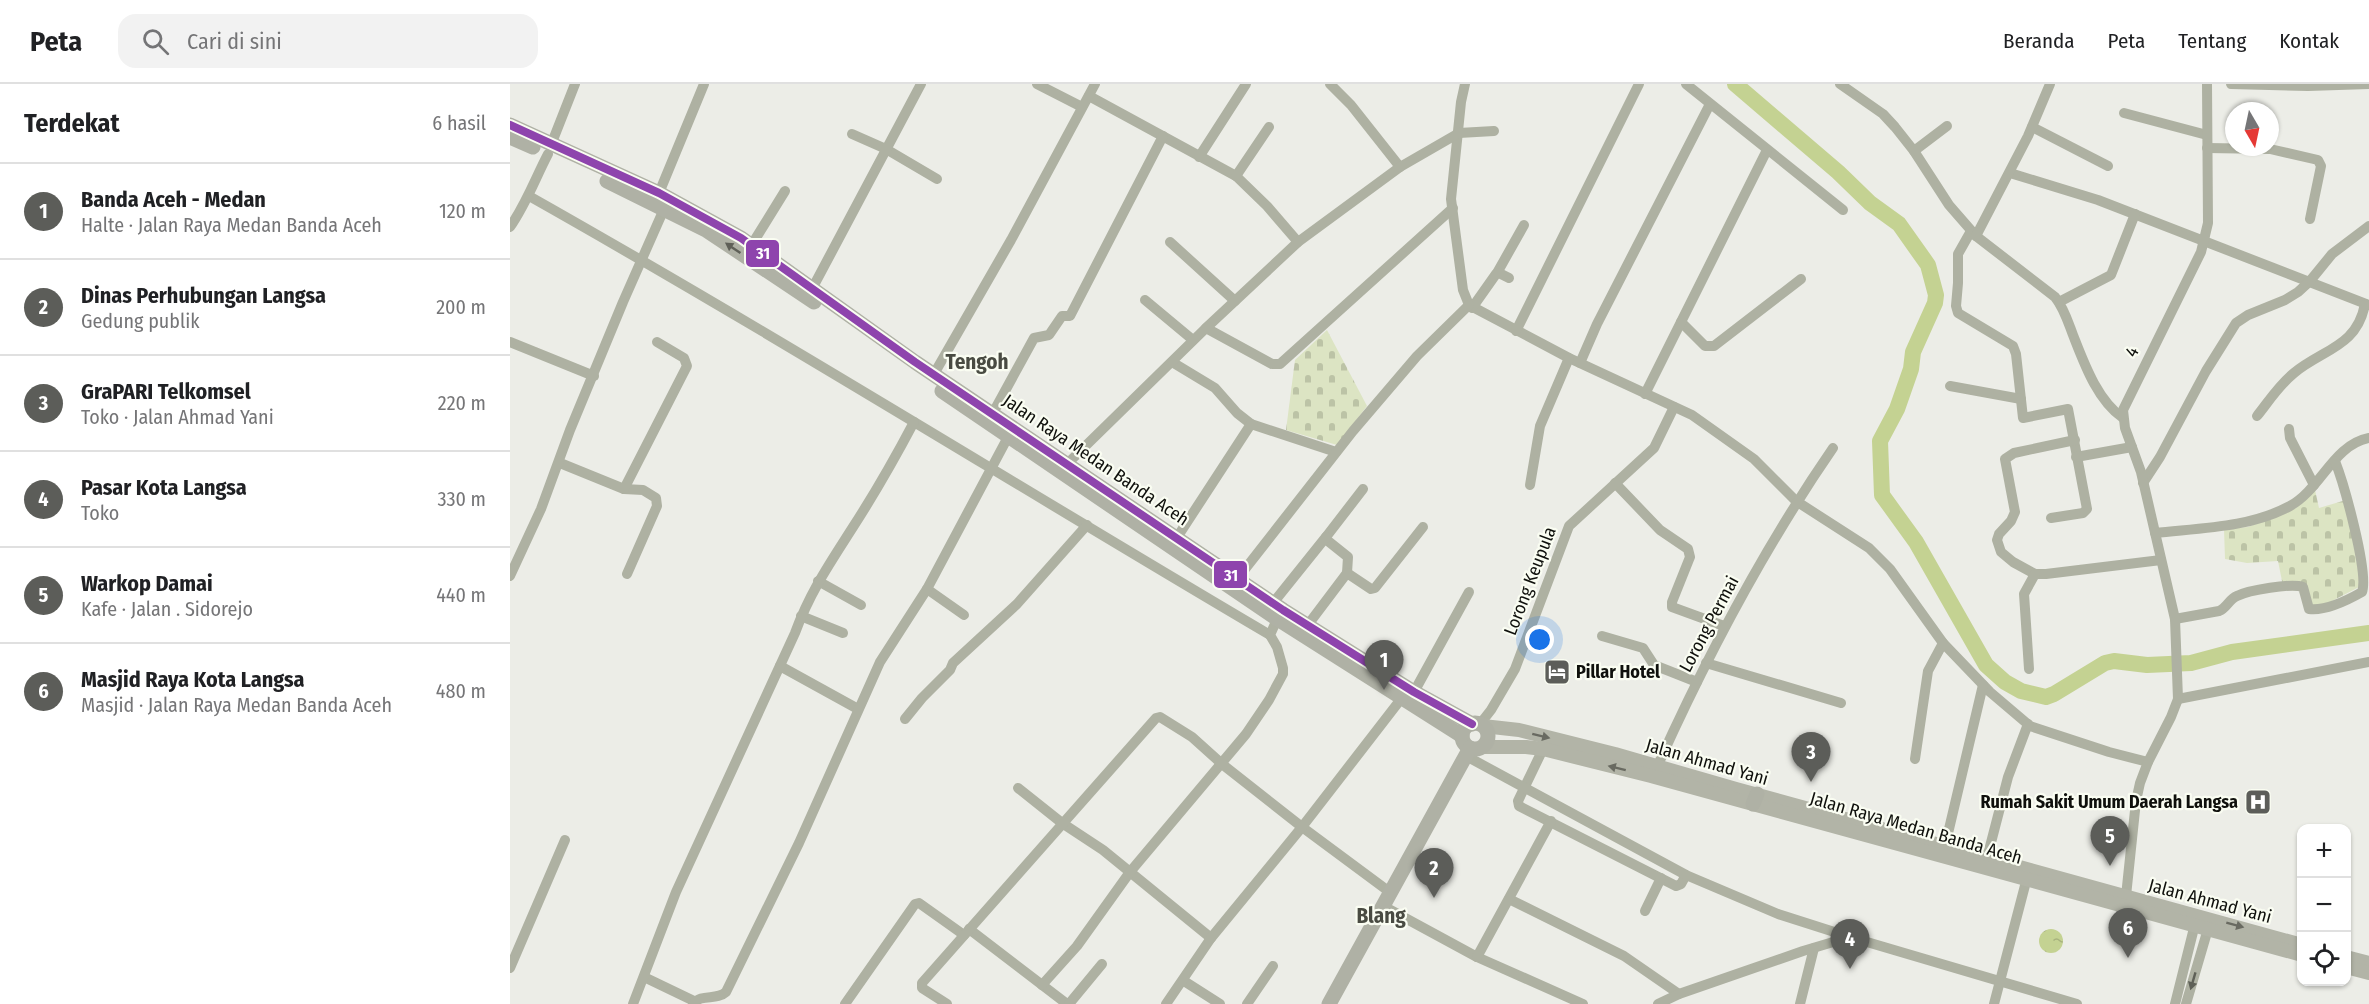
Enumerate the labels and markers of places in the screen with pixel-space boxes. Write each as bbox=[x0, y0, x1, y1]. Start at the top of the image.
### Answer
pin: 1 bbox=[1364, 640, 1404, 690]
hotel icon: Pillar Hotel bbox=[1542, 657, 1572, 687]
place label: Pillar Hotel bbox=[1576, 661, 1660, 683]
pin: 3 bbox=[1792, 732, 1830, 782]
hospital icon: Rumah Sakit Umum Daerah Langsa bbox=[2243, 787, 2273, 817]
place label: Rumah Sakit Umum Daerah Langsa bbox=[1980, 791, 2238, 813]
pin: 5 bbox=[2090, 816, 2130, 866]
pin: 2 bbox=[1414, 848, 1454, 898]
pin: 6 bbox=[2108, 908, 2148, 958]
pin: 4 bbox=[1830, 920, 1870, 969]

